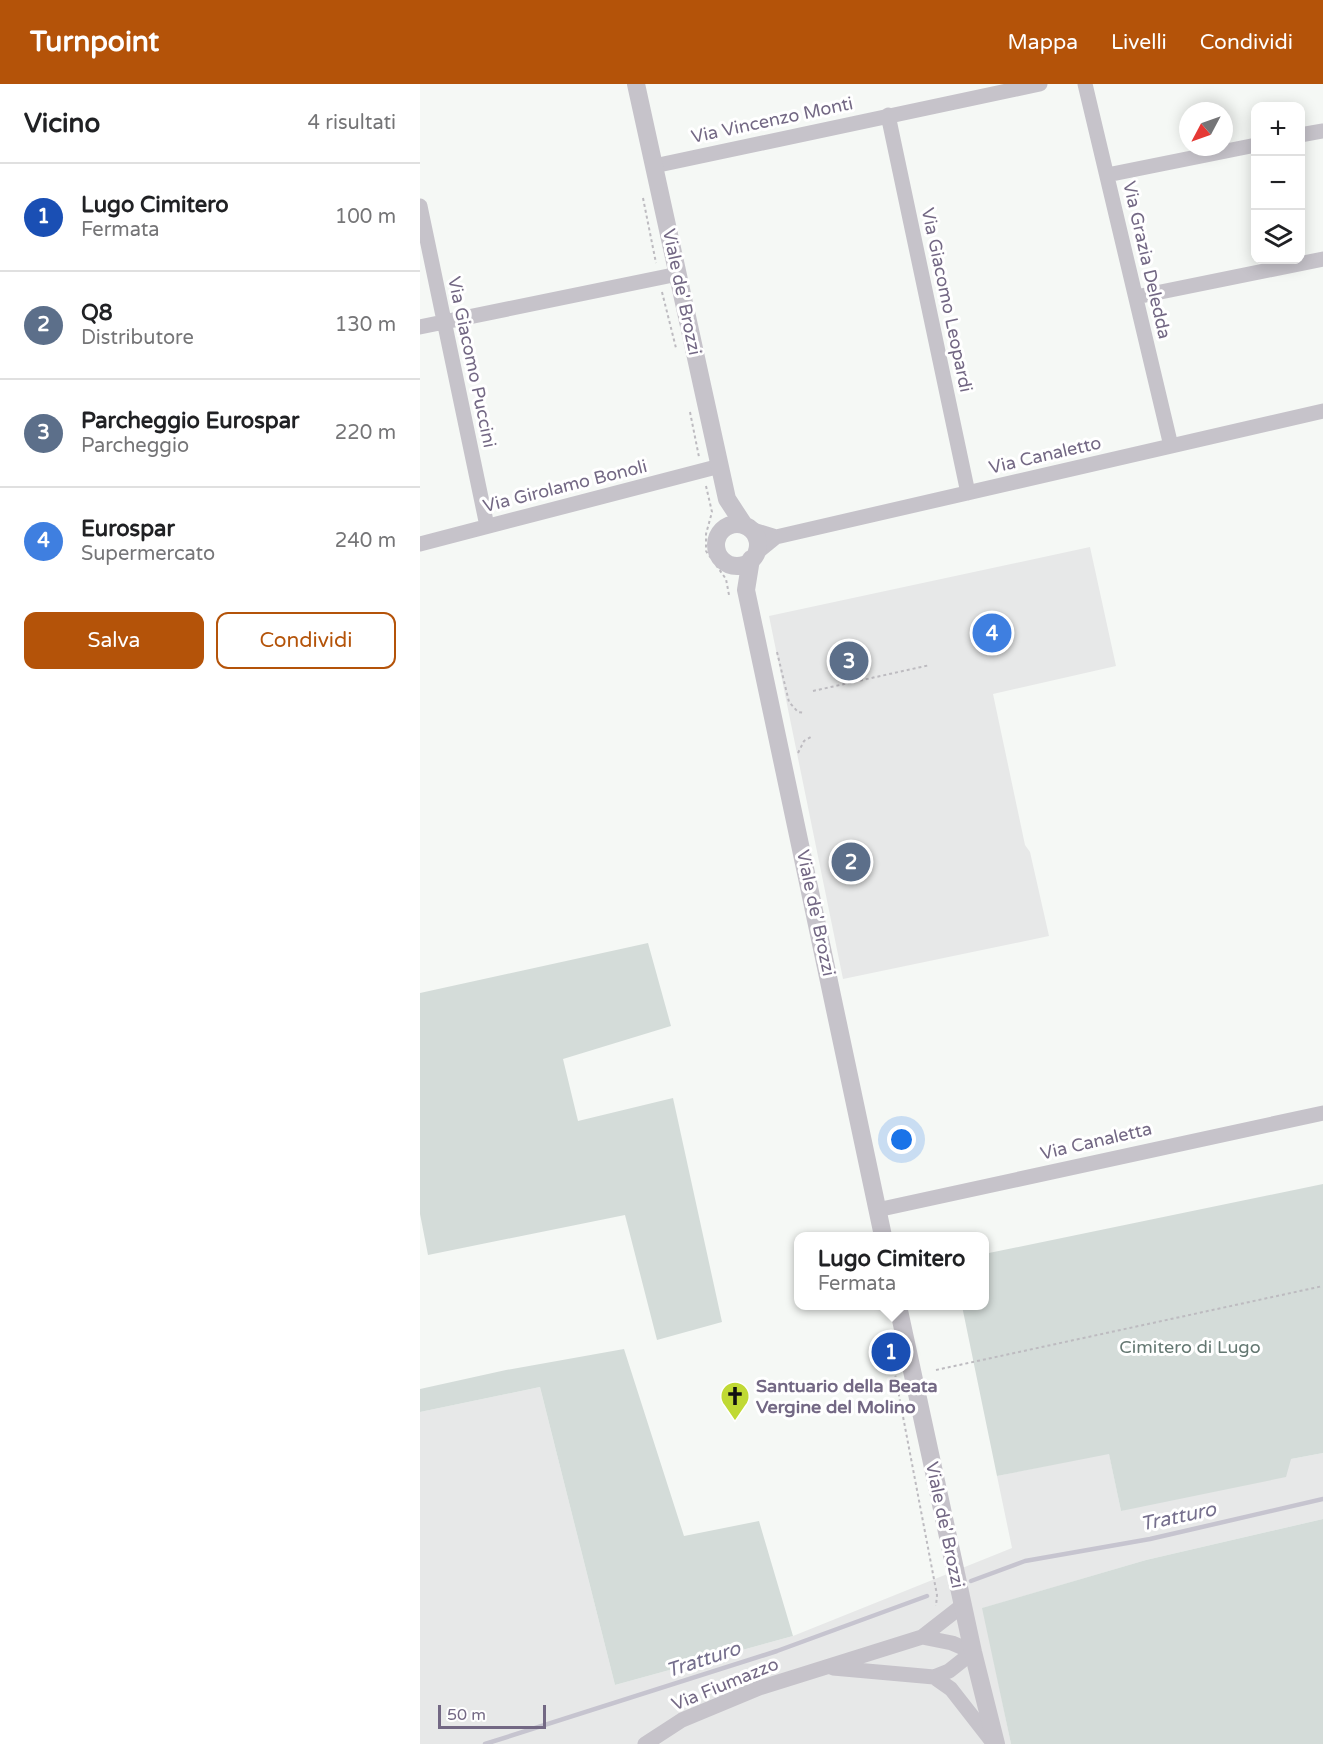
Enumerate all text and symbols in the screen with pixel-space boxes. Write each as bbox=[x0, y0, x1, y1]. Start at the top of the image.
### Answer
text: Turnpoint bbox=[30, 25, 159, 59]
text: Mappa bbox=[1008, 30, 1078, 55]
text: Livelli bbox=[1111, 30, 1167, 55]
text: Condividi bbox=[1200, 30, 1293, 55]
street label: Via Vincenzo Monti bbox=[689, 92, 855, 148]
north arrow bbox=[1179, 102, 1233, 156]
map controls bbox=[1251, 102, 1305, 264]
button: + bbox=[1251, 102, 1305, 156]
text: Vicino bbox=[24, 108, 100, 139]
text: 4 risultati bbox=[308, 111, 396, 135]
button: − bbox=[1251, 156, 1305, 210]
street label: Via Grazia Deledda bbox=[1118, 179, 1176, 341]
text: Lugo Cimitero bbox=[81, 192, 229, 218]
text: 1 bbox=[37, 205, 50, 229]
text: 100 m bbox=[335, 205, 396, 229]
street label: Via Giacomo Leopardi bbox=[917, 206, 977, 394]
button: layers bbox=[1251, 210, 1305, 264]
text: Fermata bbox=[81, 218, 160, 242]
street label: Viale de' Brozzi bbox=[658, 227, 706, 357]
street label: Via Giacomo Puccini bbox=[443, 274, 501, 450]
text: Q8 bbox=[81, 300, 113, 326]
text: 2 bbox=[37, 313, 50, 337]
text: 130 m bbox=[335, 313, 396, 337]
text: Distributore bbox=[81, 326, 194, 350]
text: Parcheggio Eurospar bbox=[81, 408, 299, 434]
text: 3 bbox=[37, 421, 50, 445]
text: 220 m bbox=[335, 421, 396, 445]
street label: Via Canaletto bbox=[987, 431, 1103, 479]
text: Parcheggio bbox=[81, 434, 189, 458]
street label: Via Girolamo Bonoli bbox=[481, 455, 649, 517]
text: Eurospar bbox=[81, 516, 175, 542]
text: 4 bbox=[37, 529, 50, 553]
text: 240 m bbox=[335, 529, 396, 553]
text: Supermercato bbox=[81, 542, 215, 566]
pin: 4 bbox=[972, 610, 1012, 656]
button: Salva bbox=[24, 612, 204, 669]
button: Condividi bbox=[216, 612, 396, 669]
pin: 3 bbox=[830, 638, 868, 684]
pin: 2 bbox=[832, 840, 870, 884]
street label: Viale de' Brozzi bbox=[792, 848, 840, 978]
street label: Via Canaletta bbox=[1038, 1117, 1154, 1165]
your location bbox=[887, 1125, 916, 1154]
popup bbox=[794, 1232, 989, 1310]
text: Lugo Cimitero bbox=[818, 1246, 965, 1272]
text: Fermata bbox=[818, 1272, 896, 1296]
pin: 1 bbox=[872, 1330, 910, 1374]
park label: Cimitero di Lugo bbox=[1119, 1336, 1261, 1358]
place label: Santuario della Beata Vergine del Molino bbox=[756, 1375, 938, 1418]
church icon: Santuario della Beata Vergine del Molino bbox=[719, 1380, 751, 1422]
street label: Viale de' Brozzi bbox=[921, 1460, 969, 1590]
water label: Tratturo bbox=[1138, 1497, 1219, 1537]
water label: Tratturo bbox=[663, 1636, 744, 1683]
street label: Via Fiumazzo bbox=[668, 1653, 782, 1715]
scale bar bbox=[438, 1702, 546, 1730]
text: 50 m bbox=[447, 1705, 486, 1725]

